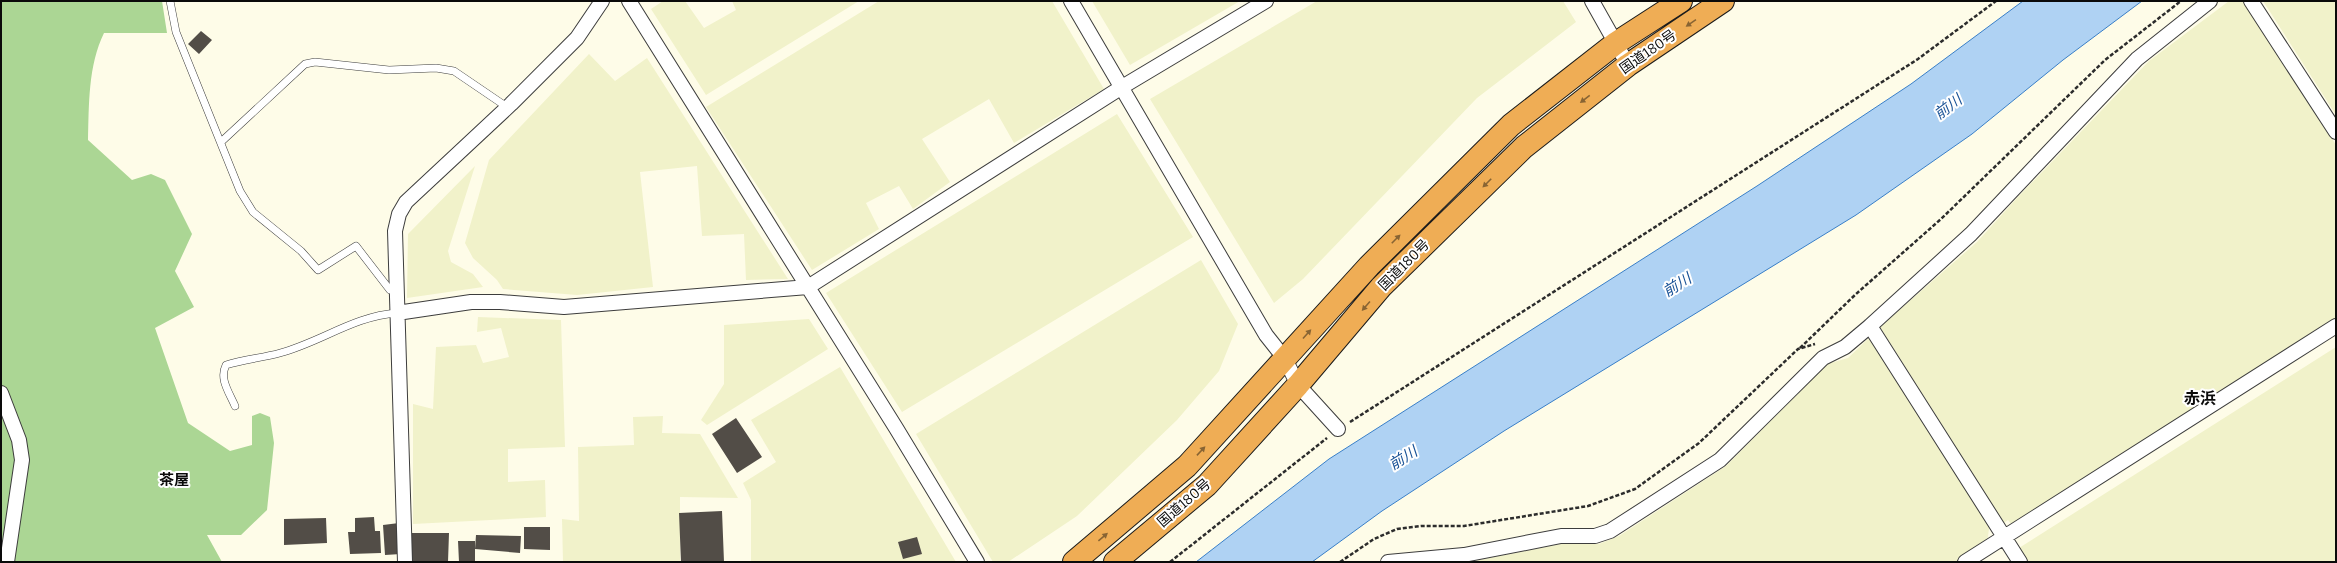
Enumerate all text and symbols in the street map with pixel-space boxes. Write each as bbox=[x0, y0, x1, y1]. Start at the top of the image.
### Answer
one-way arrow bbox=[1685, 19, 1696, 27]
street label: 国道180号 bbox=[1616, 26, 1680, 78]
water label: 前川 bbox=[1931, 90, 1967, 123]
one-way arrow bbox=[1580, 94, 1591, 103]
one-way arrow bbox=[1482, 178, 1492, 188]
one-way arrow bbox=[1391, 234, 1401, 244]
street label: 国道180号 bbox=[1375, 236, 1433, 294]
water label: 前川 bbox=[1660, 268, 1696, 301]
one-way arrow bbox=[1361, 300, 1370, 311]
one-way arrow bbox=[1303, 329, 1312, 339]
district label: 赤浜 bbox=[2184, 389, 2216, 408]
water label: 前川 bbox=[1386, 441, 1422, 474]
one-way arrow bbox=[1196, 446, 1205, 456]
district label: 茶屋 bbox=[159, 471, 189, 489]
street label: 国道180号 bbox=[1154, 475, 1214, 531]
one-way arrow bbox=[1098, 532, 1109, 541]

